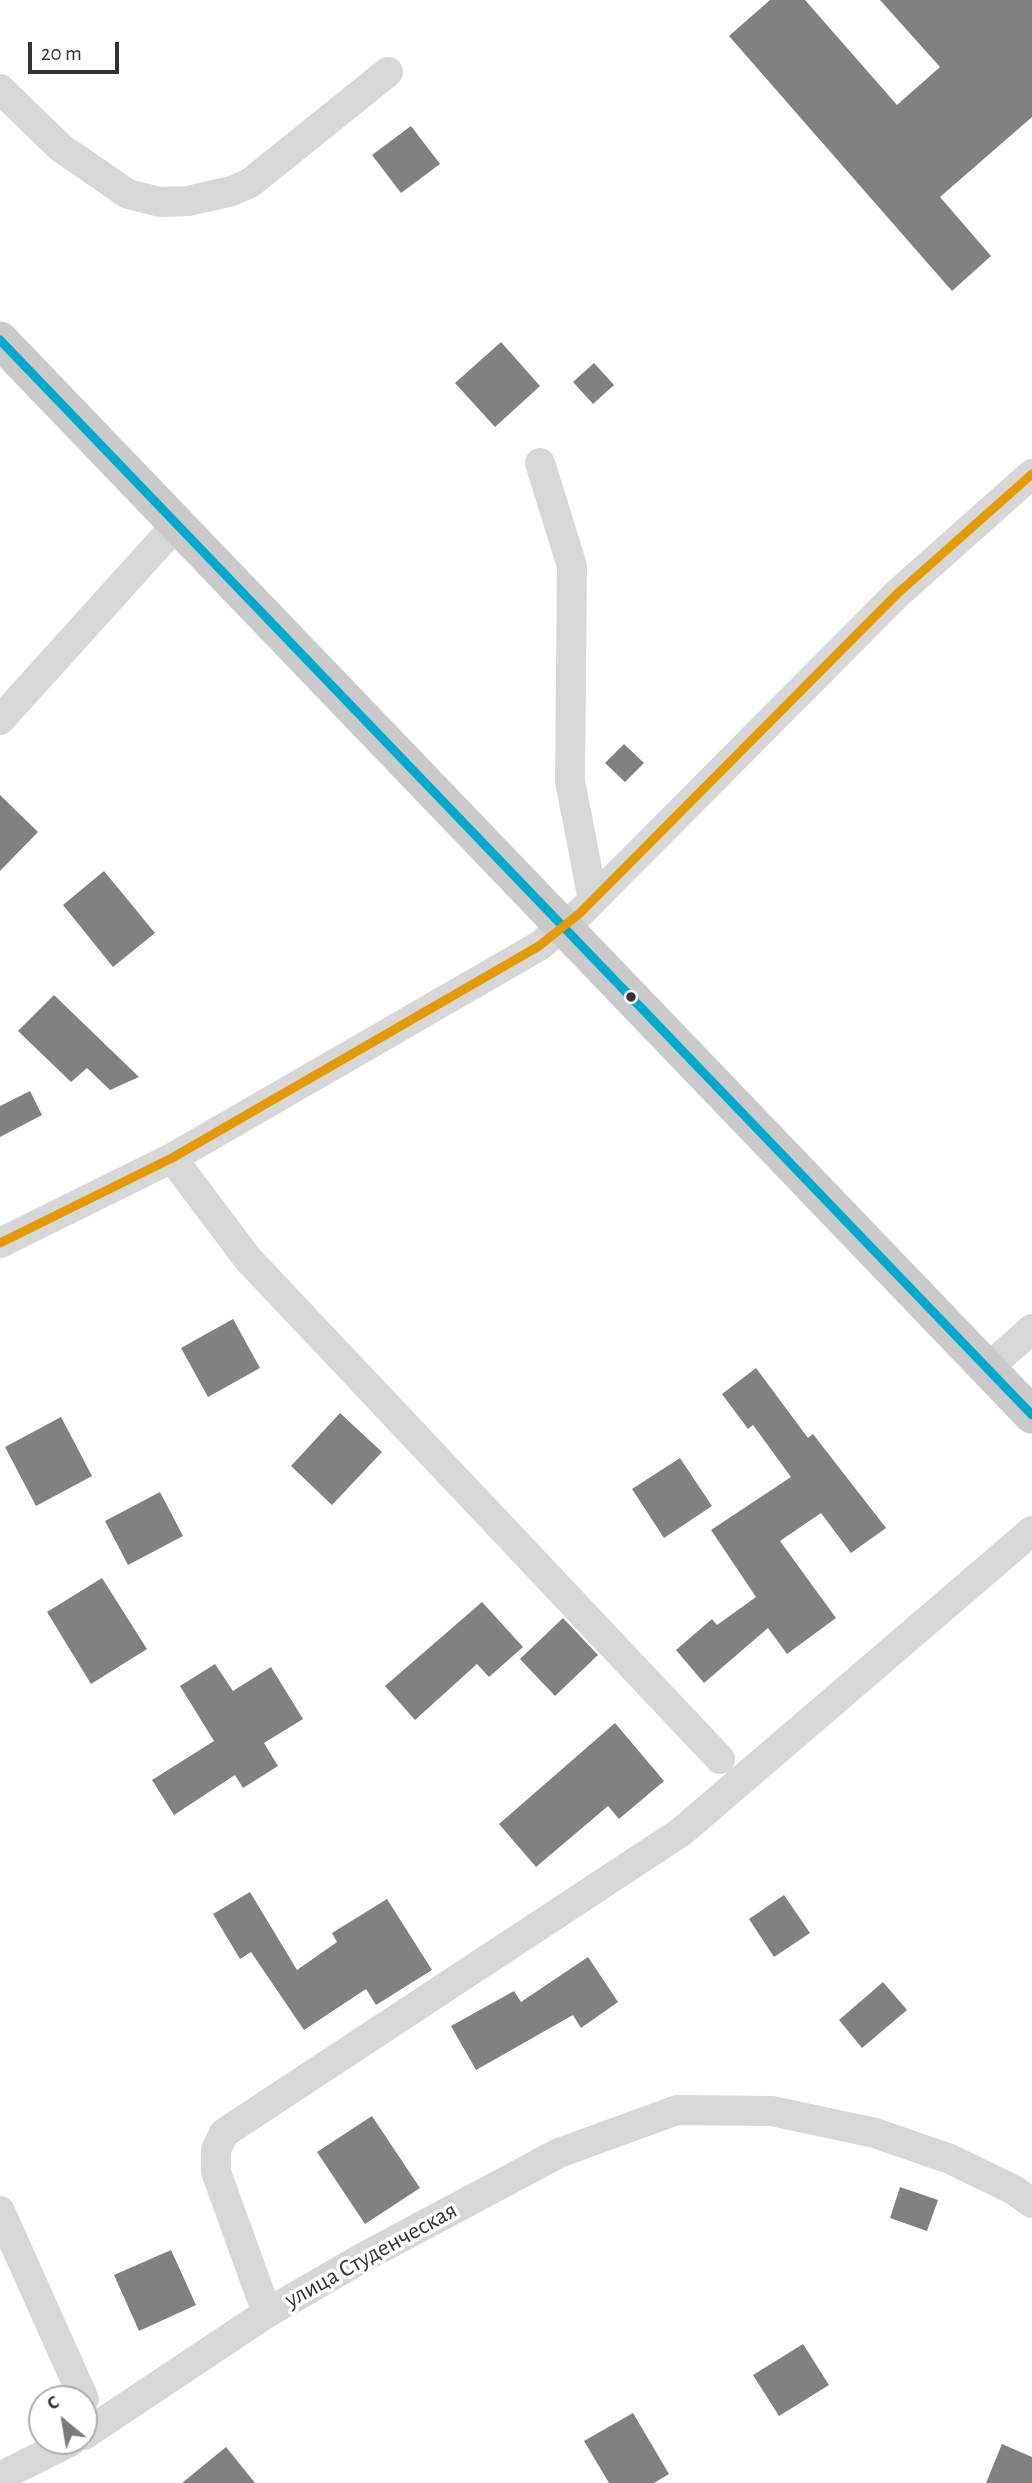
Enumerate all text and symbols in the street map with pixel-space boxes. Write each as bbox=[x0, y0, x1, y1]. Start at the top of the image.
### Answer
scale bar bbox=[32, 28, 122, 72]
text: 20 m bbox=[41, 43, 82, 64]
unlabelled marker bbox=[624, 990, 638, 1004]
street label: улица Студенческая bbox=[280, 2196, 462, 2314]
north arrow bbox=[28, 2385, 98, 2455]
text: С bbox=[44, 2392, 63, 2414]

